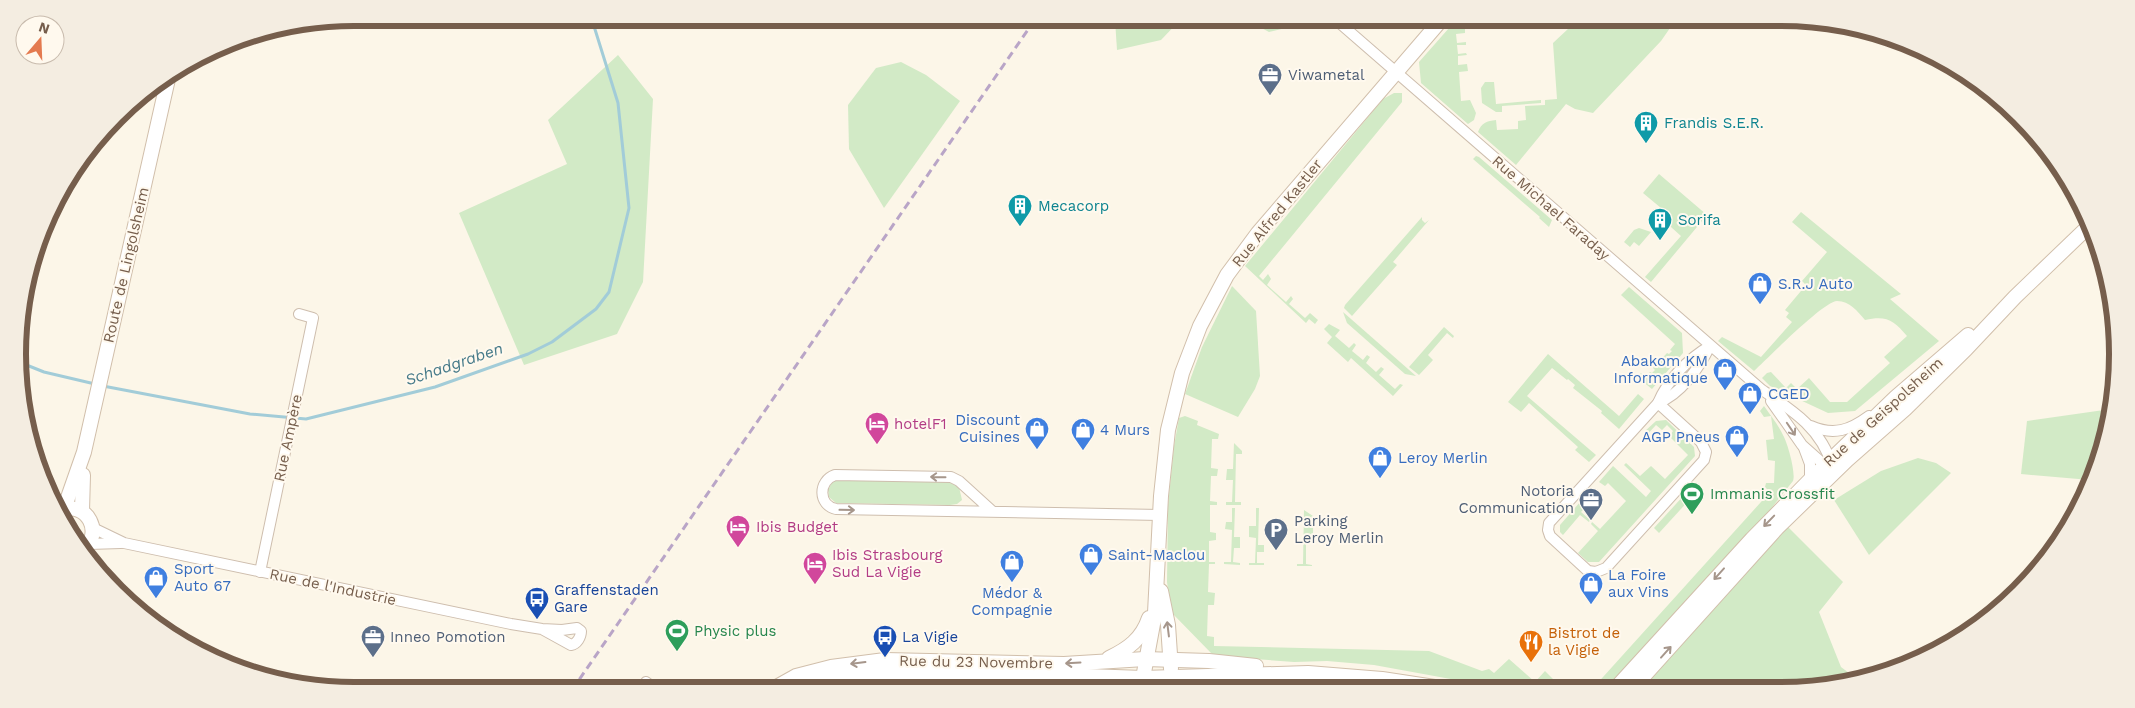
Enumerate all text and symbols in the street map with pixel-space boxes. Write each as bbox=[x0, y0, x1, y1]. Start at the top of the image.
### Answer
north arrow bbox=[15, 15, 65, 65]
text: N bbox=[37, 18, 52, 37]
office icon: Viwametal bbox=[1257, 62, 1283, 96]
place label: Viwametal bbox=[1288, 66, 1365, 84]
building icon: Frandis S.E.R. bbox=[1633, 110, 1659, 144]
place label: Frandis S.E.R. bbox=[1664, 114, 1764, 132]
street label: Rue Michael Faraday bbox=[1488, 152, 1614, 264]
street label: Rue Alfred Kastler bbox=[1228, 156, 1326, 270]
street label: Route de Lingolsheim bbox=[99, 185, 153, 345]
building icon: Mecacorp bbox=[1007, 193, 1033, 227]
place label: Mecacorp bbox=[1038, 197, 1109, 215]
building icon: Sorifa bbox=[1647, 207, 1673, 241]
place label: Sorifa bbox=[1678, 211, 1721, 229]
shop icon: S.R.J Auto bbox=[1747, 271, 1773, 305]
place label: S.R.J Auto bbox=[1778, 275, 1853, 293]
water label: Schadgraben bbox=[403, 338, 505, 390]
place label: Abakom KM Informatique bbox=[1614, 352, 1708, 387]
street label: Rue de Geispolsheim bbox=[1820, 354, 1946, 470]
shop icon: Abakom KM Informatique bbox=[1712, 357, 1738, 391]
shop icon: CGED bbox=[1737, 381, 1763, 415]
place label: CGED bbox=[1768, 385, 1810, 403]
street label: Rue Ampère bbox=[270, 393, 306, 483]
hotel icon: hotelF1 bbox=[864, 411, 890, 445]
place label: Discount Cuisines bbox=[955, 411, 1021, 446]
place label: hotelF1 bbox=[894, 415, 947, 433]
shop icon: Discount Cuisines bbox=[1024, 416, 1050, 450]
shop icon: 4 Murs bbox=[1070, 417, 1096, 451]
place label: 4 Murs bbox=[1100, 421, 1150, 439]
one-way arrow bbox=[1786, 422, 1797, 436]
shop icon: AGP Pneus bbox=[1724, 424, 1750, 458]
place label: AGP Pneus bbox=[1641, 428, 1720, 446]
shop icon: Leroy Merlin bbox=[1367, 445, 1393, 479]
place label: Leroy Merlin bbox=[1398, 449, 1488, 467]
one-way arrow bbox=[930, 472, 946, 482]
sports icon: Immanis Crossfit bbox=[1679, 481, 1705, 515]
place label: Notoria Communication bbox=[1458, 482, 1575, 517]
place label: Immanis Crossfit bbox=[1710, 485, 1836, 503]
office icon: Notoria Communication bbox=[1578, 487, 1604, 521]
one-way arrow bbox=[839, 505, 855, 514]
place label: Parking Leroy Merlin bbox=[1294, 512, 1384, 547]
hotel icon: Ibis Budget bbox=[725, 514, 751, 548]
one-way arrow bbox=[1763, 515, 1775, 527]
parking icon: Parking Leroy Merlin bbox=[1263, 517, 1289, 551]
place label: Ibis Budget bbox=[756, 518, 839, 536]
shop icon: Saint-Maclou bbox=[1078, 542, 1104, 576]
place label: Ibis Strasbourg Sud La Vigie bbox=[832, 546, 942, 581]
place label: Saint-Maclou bbox=[1108, 546, 1205, 564]
shop icon: Médor & Compagnie bbox=[999, 549, 1025, 583]
hotel icon: Ibis Strasbourg Sud La Vigie bbox=[802, 551, 828, 585]
place label: Sport Auto 67 bbox=[174, 560, 231, 595]
shop icon: Sport Auto 67 bbox=[143, 565, 169, 599]
street label: Rue de l'Industrie bbox=[268, 565, 398, 609]
place label: La Foire aux Vins bbox=[1608, 566, 1669, 601]
one-way arrow bbox=[1713, 568, 1725, 581]
shop icon: La Foire aux Vins bbox=[1578, 571, 1604, 605]
place label: Graffenstaden Gare bbox=[554, 581, 659, 616]
place label: Médor & Compagnie bbox=[971, 584, 1053, 619]
bus stop icon: Graffenstaden Gare bbox=[524, 586, 550, 620]
sports icon: Physic plus bbox=[664, 618, 690, 652]
one-way arrow bbox=[1163, 621, 1173, 637]
place label: Physic plus bbox=[694, 622, 776, 640]
office icon: Inneo Pomotion bbox=[360, 624, 386, 658]
bus stop icon: La Vigie bbox=[872, 624, 898, 658]
place label: Bistrot de la Vigie bbox=[1548, 624, 1620, 659]
place label: Inneo Pomotion bbox=[390, 628, 505, 646]
place label: La Vigie bbox=[902, 628, 958, 646]
restaurant icon: Bistrot de la Vigie bbox=[1518, 629, 1544, 663]
one-way arrow bbox=[1660, 646, 1672, 659]
street label: Rue du 23 Novembre bbox=[899, 652, 1053, 672]
one-way arrow bbox=[850, 658, 866, 668]
one-way arrow bbox=[1065, 659, 1081, 668]

